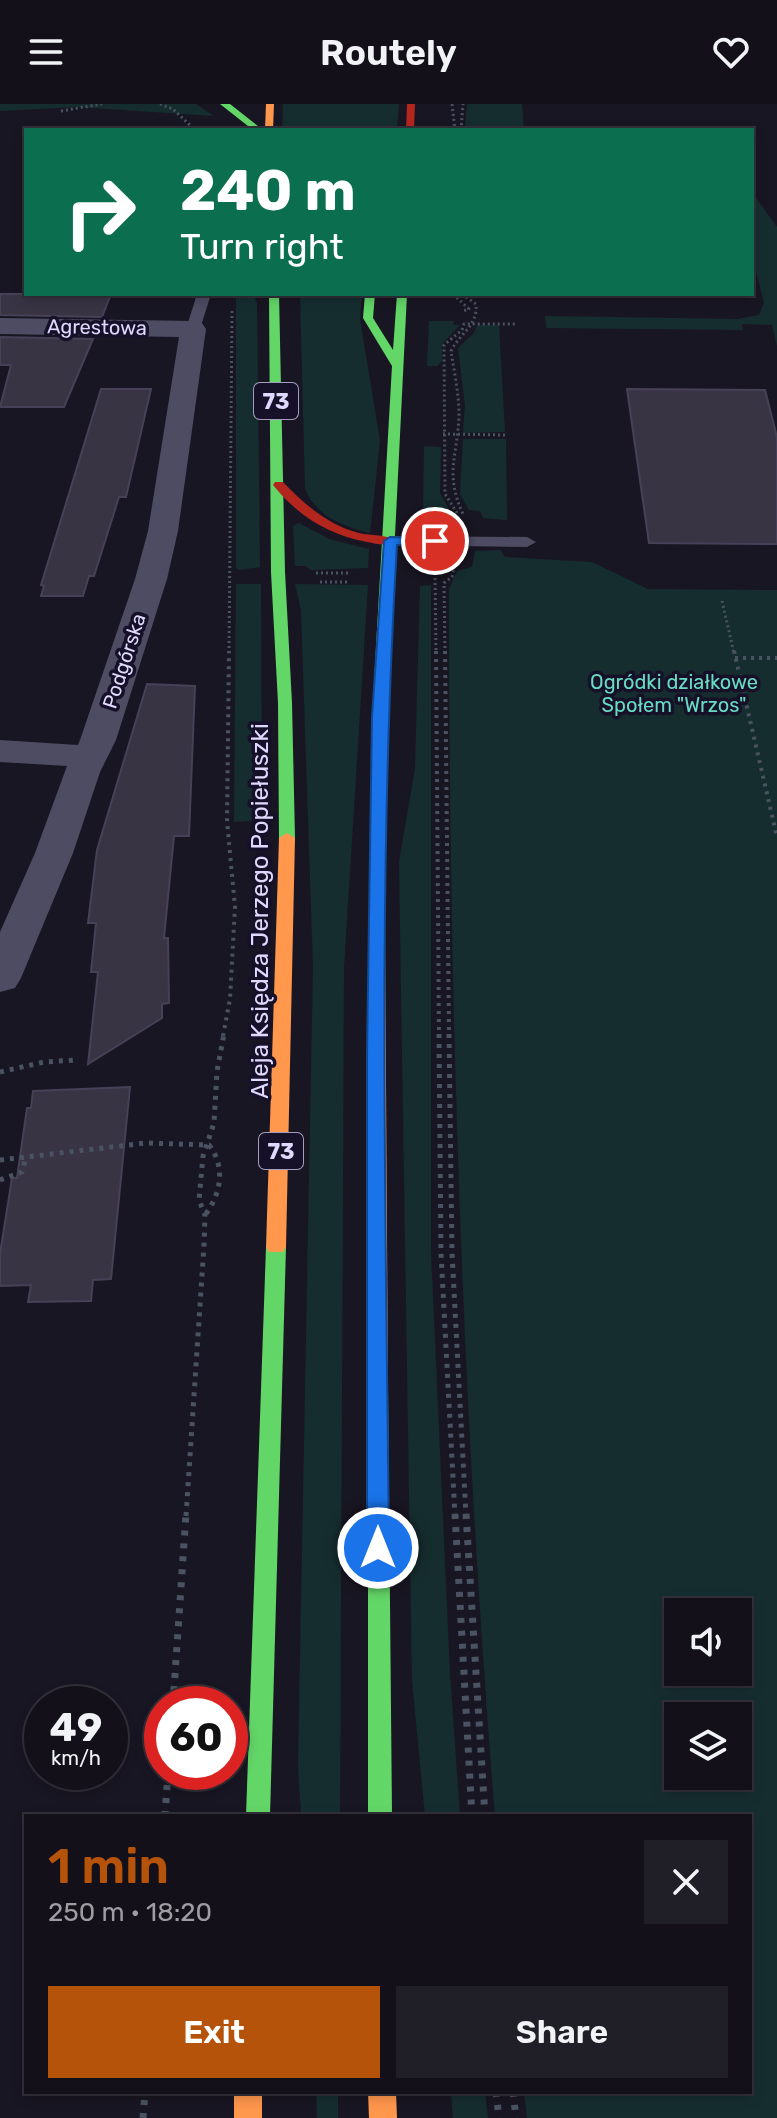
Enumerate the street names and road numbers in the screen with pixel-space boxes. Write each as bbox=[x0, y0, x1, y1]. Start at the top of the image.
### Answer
street label: Agrestowa bbox=[47, 314, 147, 340]
road number: 73 bbox=[254, 383, 298, 419]
street label: Podgórska bbox=[97, 610, 151, 712]
street label: Aleja Księdza Jerzego Popiełuszki bbox=[246, 723, 274, 1099]
road number: 73 bbox=[259, 1133, 303, 1169]

